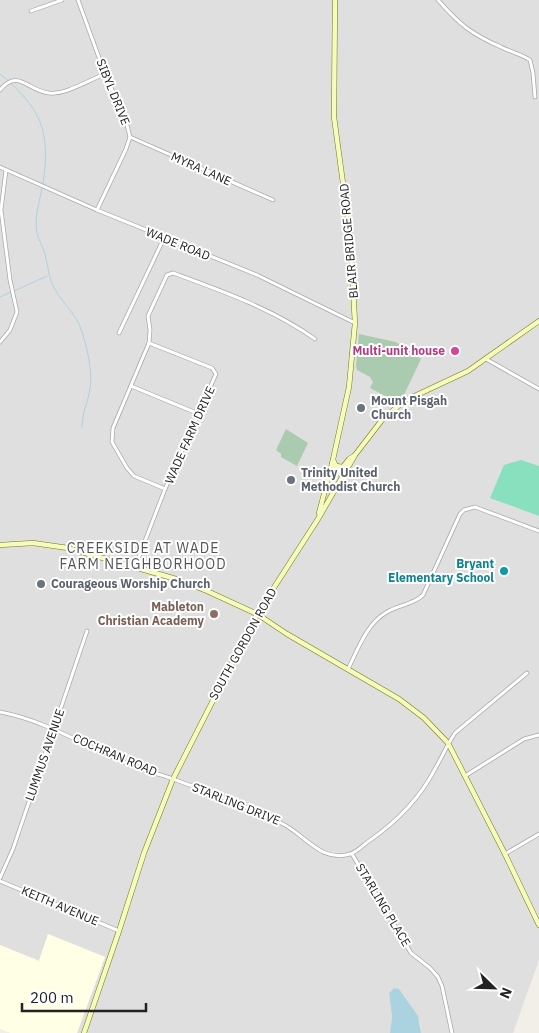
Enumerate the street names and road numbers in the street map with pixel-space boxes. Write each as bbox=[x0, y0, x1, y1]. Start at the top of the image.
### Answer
street label: SIBYL DRIVE bbox=[93, 57, 134, 127]
street label: MYRA LANE bbox=[169, 149, 234, 189]
street label: BLAIR BRIDGE ROAD bbox=[336, 183, 361, 299]
street label: WADE ROAD bbox=[144, 224, 212, 263]
street label: WADE FARM DRIVE bbox=[161, 384, 218, 486]
street label: SOUTH GORDON ROAD bbox=[206, 585, 280, 702]
street label: LUMMUS AVENUE bbox=[22, 707, 67, 803]
street label: COCHRAN ROAD bbox=[71, 730, 160, 779]
street label: STARLING DRIVE bbox=[190, 779, 282, 828]
street label: STARLING PLACE bbox=[353, 860, 414, 949]
street label: KEITH AVENUE bbox=[19, 882, 101, 929]

